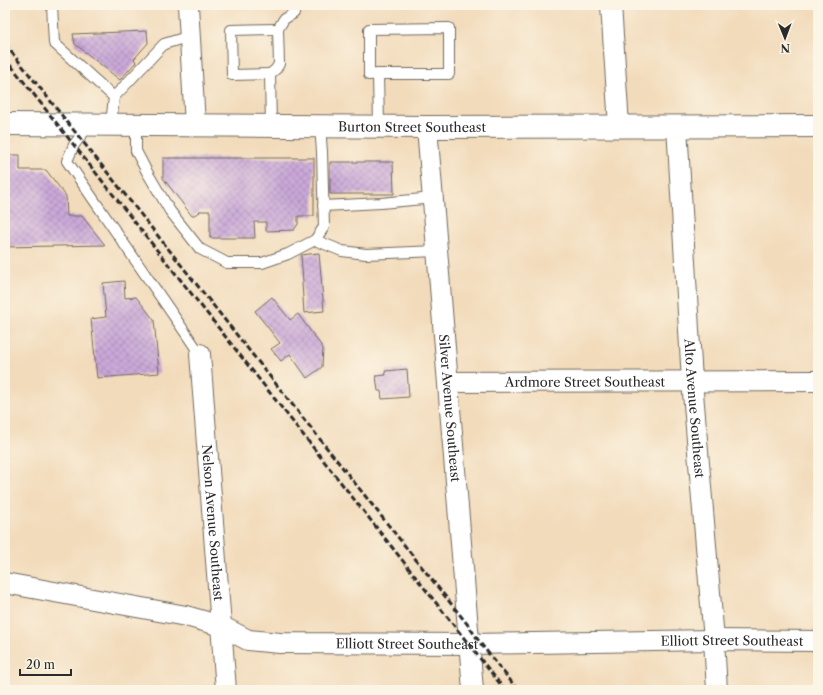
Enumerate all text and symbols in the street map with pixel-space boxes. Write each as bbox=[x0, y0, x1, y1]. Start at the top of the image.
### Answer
north arrow bbox=[765, 18, 805, 58]
text: N bbox=[780, 41, 790, 55]
street label: Burton Street Southeast bbox=[338, 118, 486, 135]
street label: Silver Avenue Southeast bbox=[436, 334, 464, 483]
street label: Alto Avenue Southeast bbox=[681, 337, 708, 479]
street label: Ardmore Street Southeast bbox=[504, 373, 666, 390]
street label: Nelson Avenue Southeast bbox=[199, 444, 227, 602]
street label: Elliott Street Southeast bbox=[661, 632, 804, 649]
street label: Elliott Street Southeast bbox=[336, 635, 479, 652]
scale bar bbox=[20, 651, 71, 677]
text: 20 m bbox=[26, 657, 55, 672]

